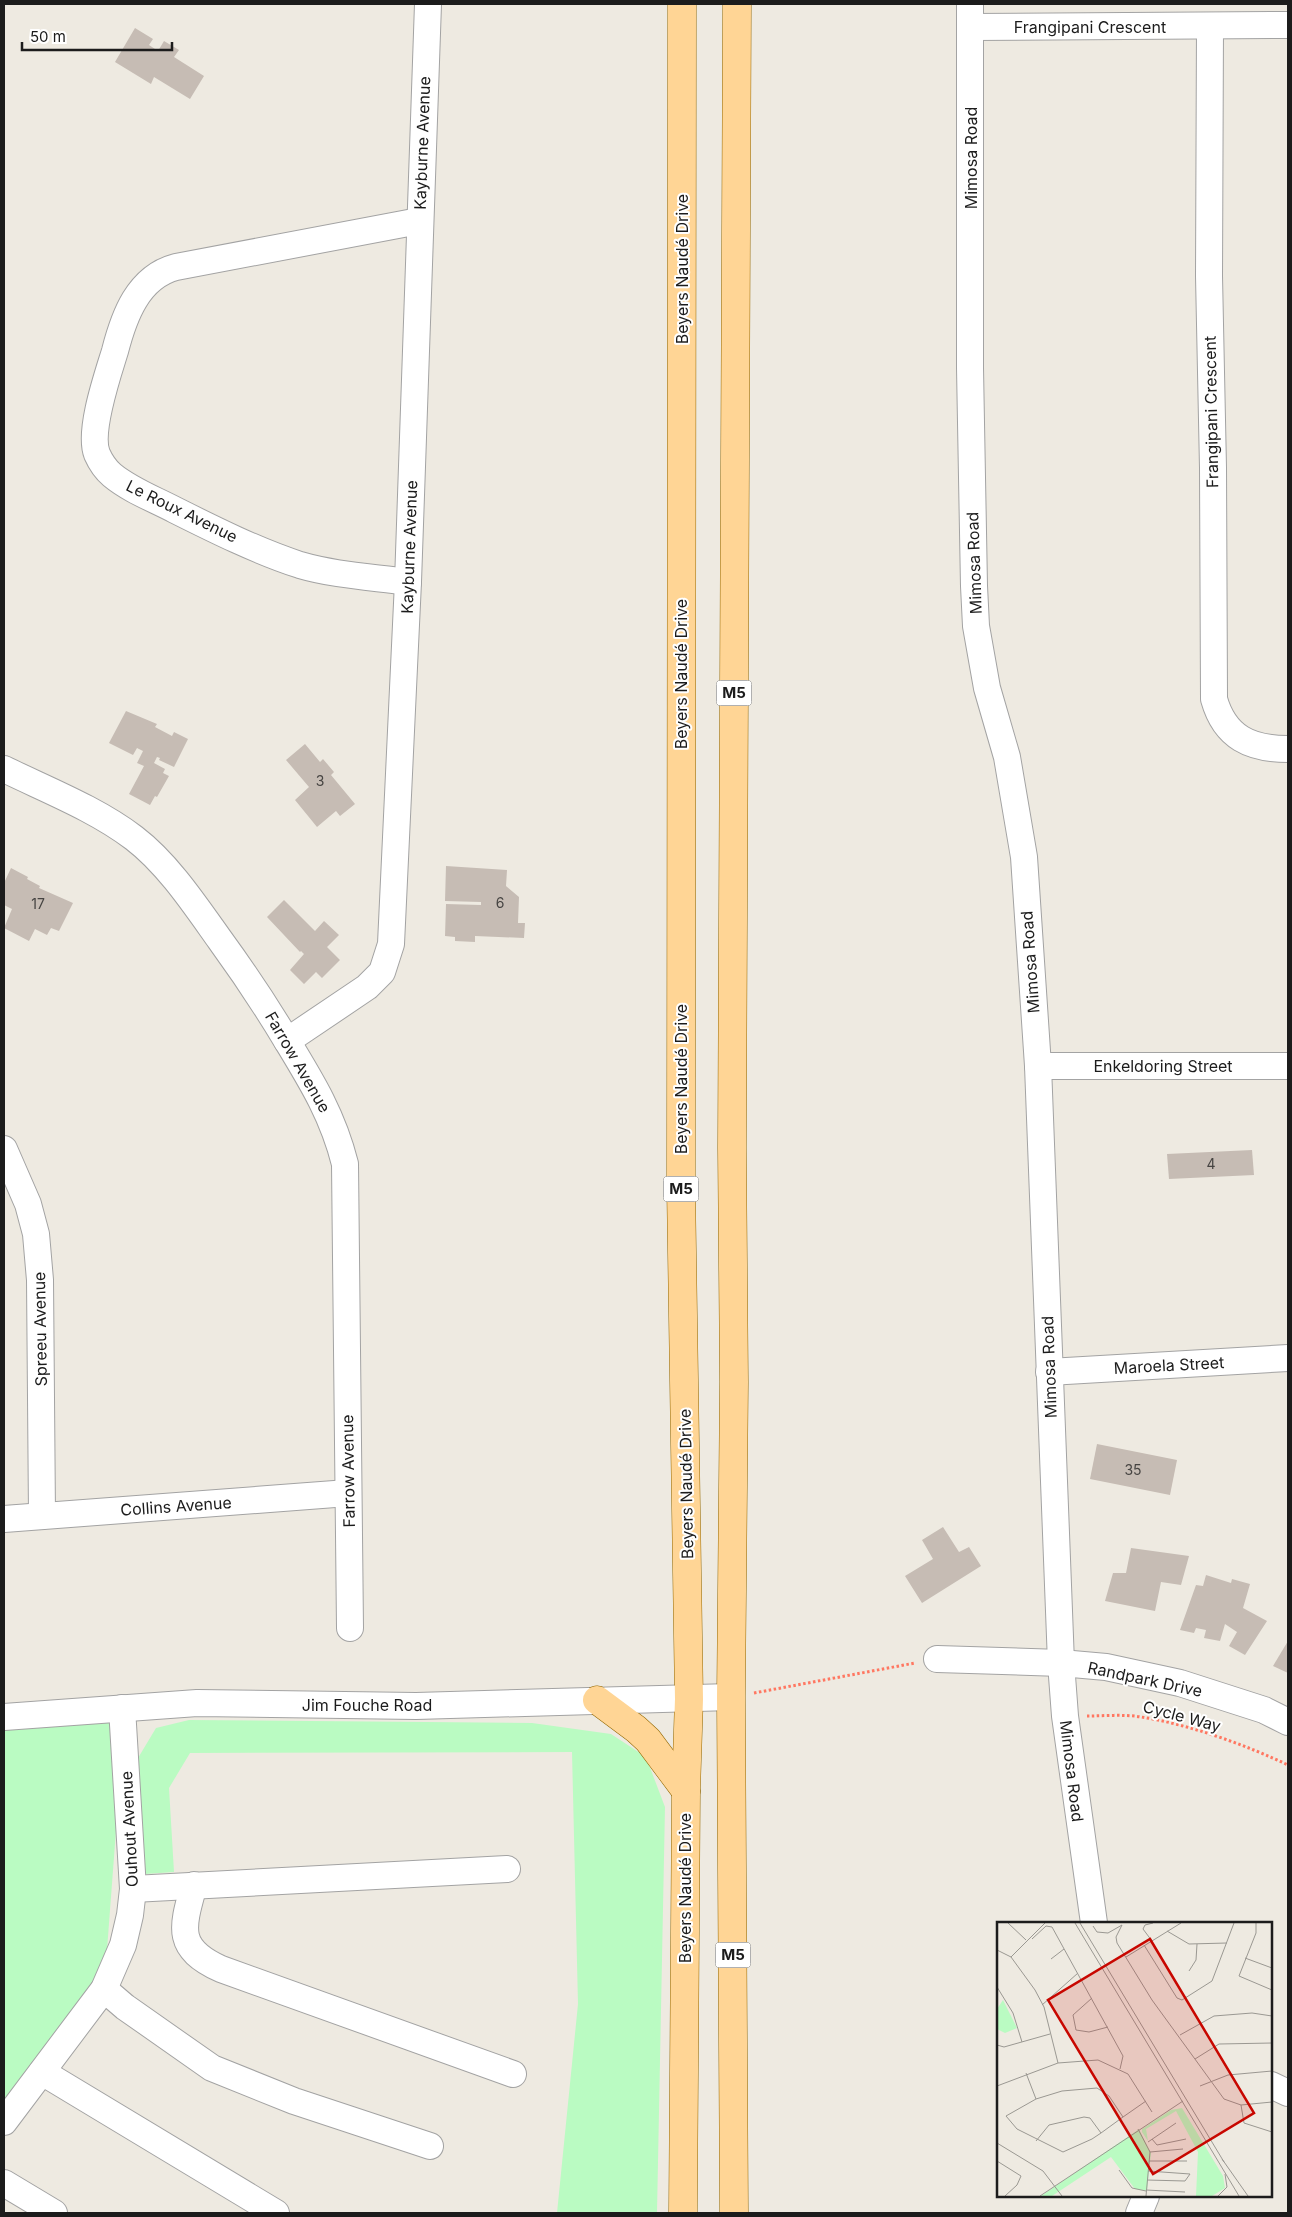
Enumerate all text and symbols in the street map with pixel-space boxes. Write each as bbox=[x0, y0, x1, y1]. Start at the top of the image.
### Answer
street label: Frangipani Crescent bbox=[1014, 17, 1166, 37]
scale bar bbox=[22, 20, 172, 52]
text: 50 m bbox=[30, 27, 66, 46]
street label: Kayburne Avenue bbox=[410, 76, 434, 210]
street label: Mimosa Road bbox=[961, 107, 981, 209]
street label: Beyers Naudé Drive bbox=[672, 194, 692, 344]
street label: Frangipani Crescent bbox=[1200, 336, 1222, 488]
street label: Le Roux Avenue bbox=[123, 475, 241, 547]
street label: Kayburne Avenue bbox=[397, 480, 421, 614]
street label: Mimosa Road bbox=[962, 511, 986, 615]
street label: Beyers Naudé Drive bbox=[671, 599, 691, 749]
road number: M5 bbox=[716, 680, 752, 706]
house number: 3 bbox=[316, 772, 324, 789]
house number: 6 bbox=[496, 894, 504, 911]
house number: 17 bbox=[31, 895, 45, 912]
street label: Mimosa Road bbox=[1016, 910, 1044, 1014]
street label: Beyers Naudé Drive bbox=[671, 1004, 691, 1154]
street label: Farrow Avenue bbox=[261, 1008, 335, 1116]
street label: Enkeldoring Street bbox=[1093, 1056, 1233, 1076]
house number: 4 bbox=[1206, 1155, 1216, 1172]
road number: M5 bbox=[664, 1176, 698, 1202]
street label: Spreeu Avenue bbox=[29, 1272, 51, 1386]
street label: Mimosa Road bbox=[1037, 1315, 1061, 1419]
street label: Maroela Street bbox=[1113, 1352, 1225, 1378]
street label: Beyers Naudé Drive bbox=[675, 1409, 697, 1559]
street label: Farrow Avenue bbox=[337, 1414, 359, 1528]
house number: 35 bbox=[1124, 1461, 1142, 1478]
street label: Collins Avenue bbox=[120, 1492, 232, 1520]
street label: Randpark Drive bbox=[1086, 1657, 1204, 1701]
street label: Jim Fouche Road bbox=[302, 1695, 432, 1715]
street label: Cycle Way bbox=[1141, 1696, 1223, 1736]
street label: Mimosa Road bbox=[1056, 1719, 1088, 1823]
street label: Ouhout Avenue bbox=[116, 1770, 142, 1888]
street label: Beyers Naudé Drive bbox=[675, 1813, 695, 1963]
inset map bbox=[997, 1922, 1272, 2197]
road number: M5 bbox=[716, 1942, 750, 1968]

